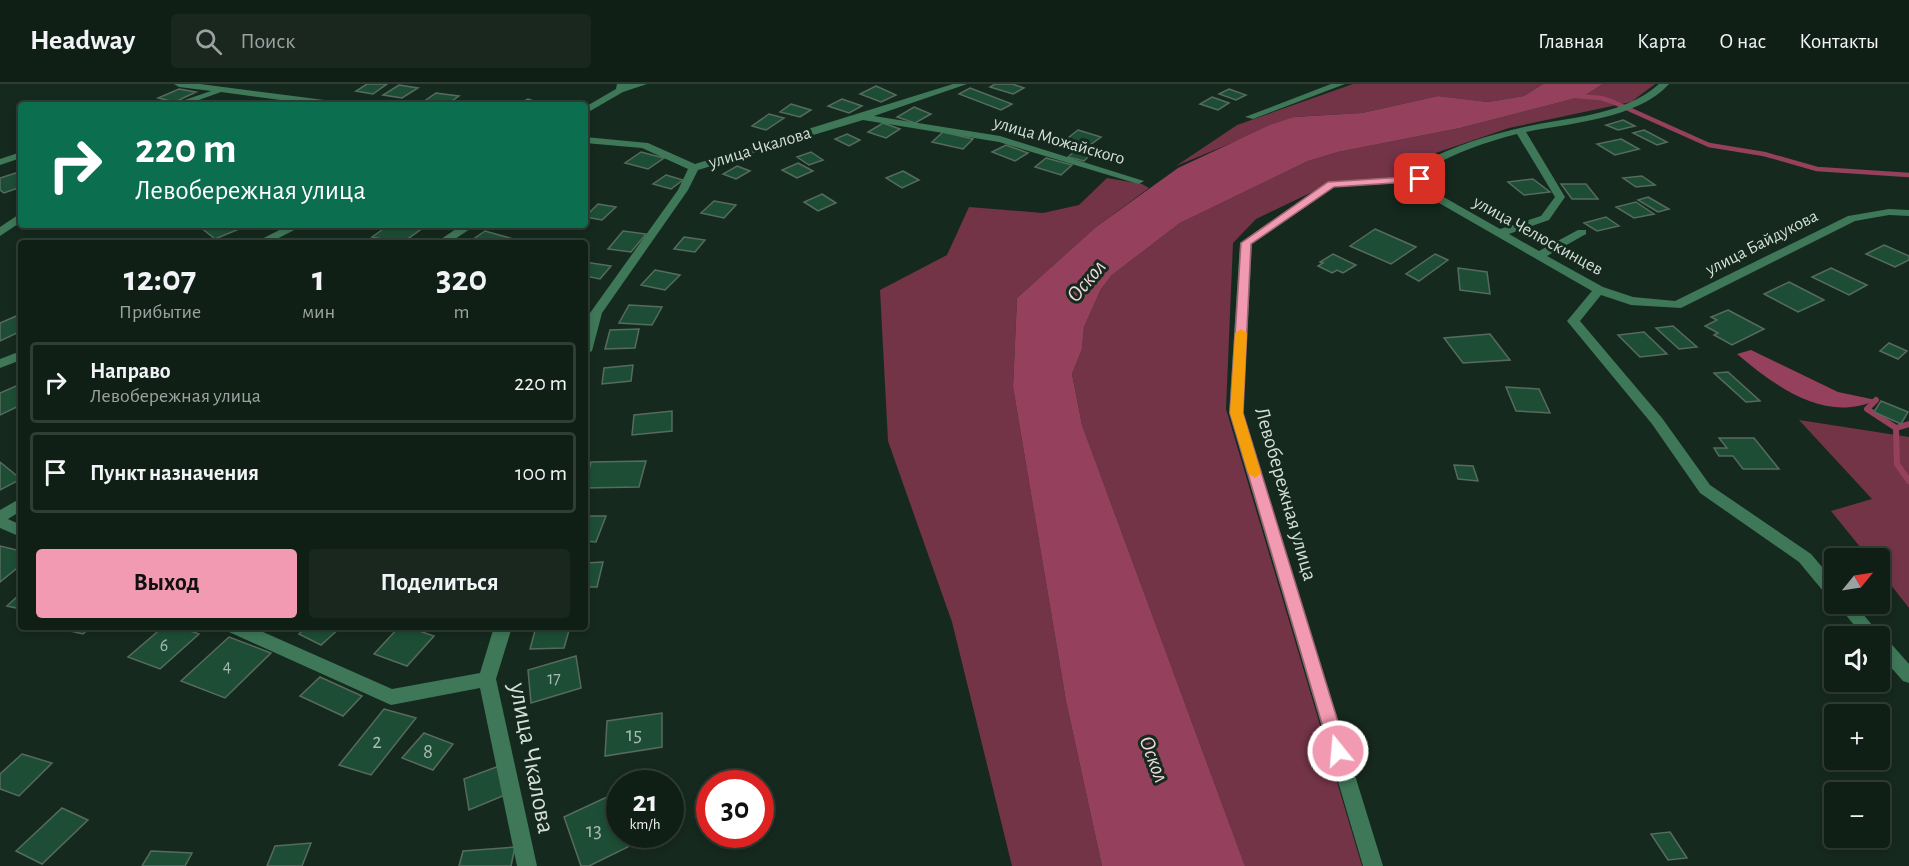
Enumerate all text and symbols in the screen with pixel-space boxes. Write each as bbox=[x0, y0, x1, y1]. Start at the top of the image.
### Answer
search box bbox=[171, 14, 591, 68]
icon: search bbox=[192, 25, 225, 58]
text: Headway bbox=[30, 27, 135, 55]
text: Поиск bbox=[240, 30, 295, 52]
text: Главная bbox=[1538, 31, 1604, 52]
text: Карта bbox=[1637, 31, 1686, 52]
text: О нас bbox=[1719, 31, 1766, 52]
text: Контакты bbox=[1799, 31, 1879, 52]
street label: улица Можайского bbox=[990, 113, 1127, 168]
street label: улица Чкалова bbox=[706, 124, 813, 172]
icon: right bbox=[36, 126, 114, 204]
text: 220 m bbox=[135, 128, 237, 170]
pin bbox=[1394, 153, 1445, 204]
icon: arrive bbox=[1403, 162, 1436, 195]
text: Левобережная улица bbox=[135, 177, 366, 204]
street label: улица Челюскинцев bbox=[1469, 192, 1606, 279]
street label: улица Байдукова bbox=[1702, 207, 1821, 279]
water label: Оскол bbox=[1062, 256, 1110, 306]
text: 12:07 bbox=[124, 261, 196, 297]
text: 1 bbox=[312, 261, 325, 297]
text: 320 bbox=[436, 261, 487, 297]
text: Прибытие bbox=[119, 302, 201, 322]
text: мин bbox=[302, 302, 335, 322]
text: m bbox=[454, 302, 470, 322]
text: Направо bbox=[90, 360, 171, 382]
icon: right bbox=[39, 366, 72, 399]
text: 220 m bbox=[514, 372, 567, 394]
text: Левобережная улица bbox=[90, 386, 261, 406]
street label: Левобережная улица bbox=[1251, 405, 1321, 584]
icon: arrive bbox=[39, 456, 72, 489]
text: Пункт назначения bbox=[90, 462, 259, 484]
text: 100 m bbox=[515, 462, 567, 484]
north arrow bbox=[1824, 548, 1890, 614]
map controls bbox=[1824, 548, 1890, 848]
button: Выход bbox=[36, 549, 297, 618]
button: Поделиться bbox=[309, 549, 570, 618]
button: sound bbox=[1824, 626, 1890, 692]
house number: 6 bbox=[160, 637, 168, 655]
house number: 4 bbox=[223, 658, 232, 676]
house number: 17 bbox=[547, 670, 561, 688]
street label: улица Чкалова bbox=[504, 679, 559, 836]
button: + bbox=[1824, 704, 1890, 770]
position arrow bbox=[1306, 719, 1370, 783]
house number: 15 bbox=[626, 724, 642, 745]
house number: 2 bbox=[372, 731, 382, 752]
water label: Оскол bbox=[1135, 733, 1173, 785]
house number: 8 bbox=[423, 741, 433, 762]
speed limit sign: 30 bbox=[696, 770, 774, 848]
button: − bbox=[1824, 782, 1890, 848]
text: 21 bbox=[633, 787, 657, 817]
text: km/h bbox=[630, 817, 660, 832]
house number: 13 bbox=[586, 820, 602, 841]

